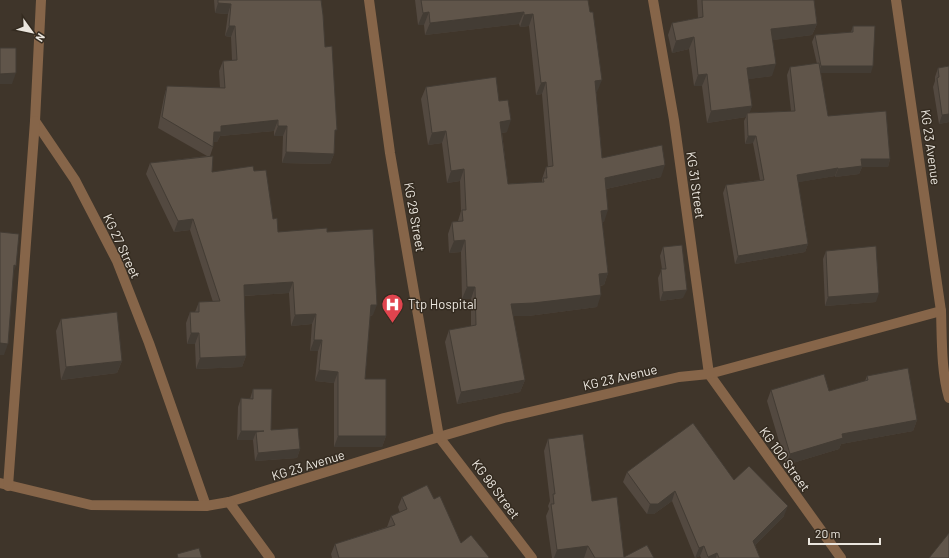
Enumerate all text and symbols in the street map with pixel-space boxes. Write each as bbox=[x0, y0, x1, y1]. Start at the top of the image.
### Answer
north arrow bbox=[12, 12, 52, 52]
text: N bbox=[33, 31, 48, 44]
street label: KG 23 Avenue bbox=[918, 108, 944, 186]
street label: KG 31 Street bbox=[683, 150, 709, 220]
street label: KG 29 Street bbox=[401, 181, 429, 253]
street label: KG 27 Street bbox=[100, 211, 144, 281]
hospital icon: Ttp Hospital bbox=[379, 291, 405, 324]
place label: Ttp Hospital bbox=[408, 296, 477, 312]
street label: KG 23 Avenue bbox=[581, 361, 659, 393]
street label: KG 100 Street bbox=[756, 424, 814, 494]
street label: KG 23 Avenue bbox=[269, 446, 347, 484]
street label: KG 98 Street bbox=[469, 456, 523, 522]
scale bar bbox=[809, 520, 880, 546]
text: 20 m bbox=[815, 526, 841, 540]

